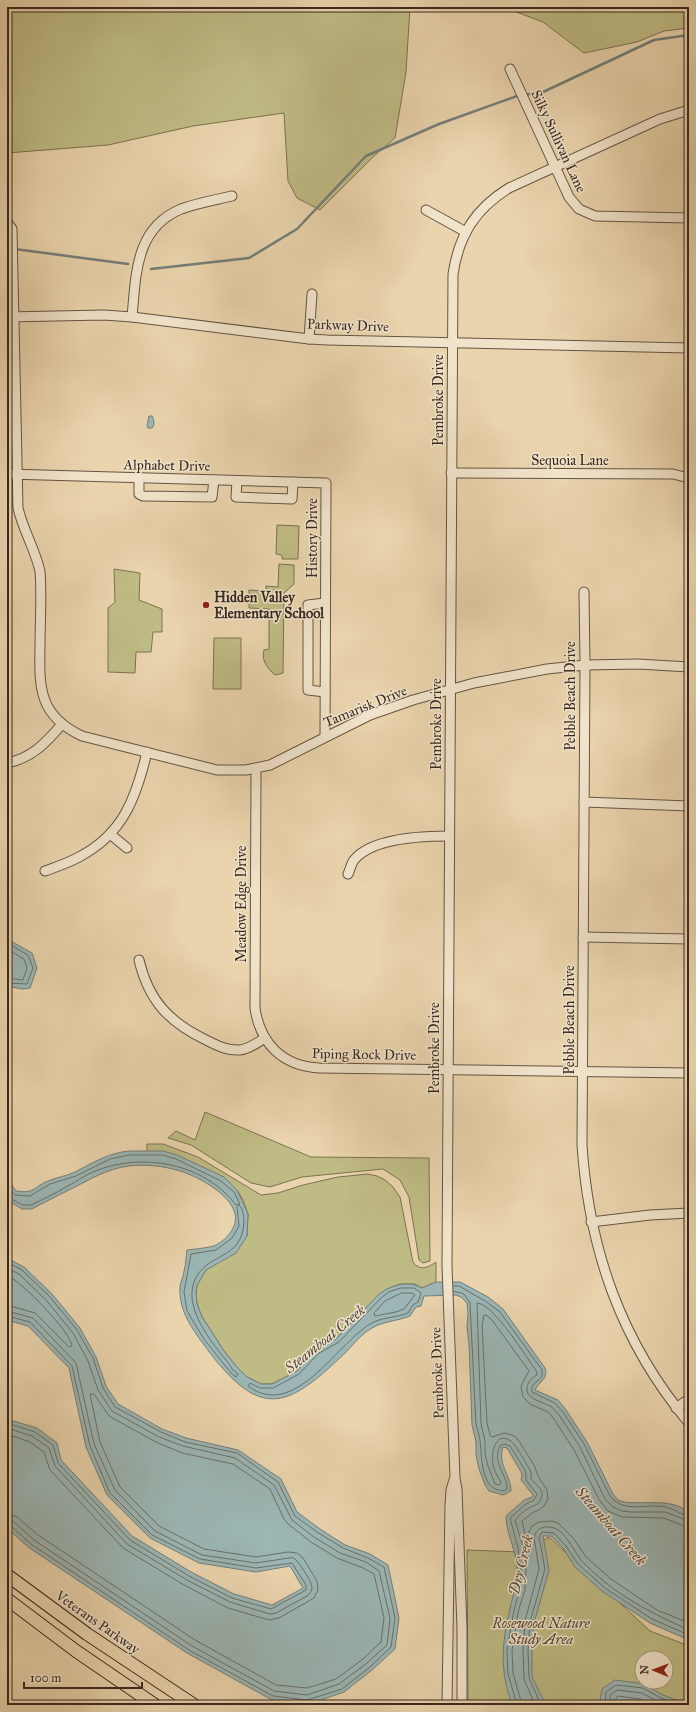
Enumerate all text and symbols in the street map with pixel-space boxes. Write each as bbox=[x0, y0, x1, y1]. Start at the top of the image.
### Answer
street label: Silky Sullivan Lane bbox=[527, 87, 590, 195]
street label: Parkway Drive bbox=[307, 316, 389, 335]
street label: Pembroke Drive bbox=[430, 354, 447, 446]
street label: Sequoia Lane bbox=[531, 452, 609, 470]
street label: Alphabet Drive bbox=[122, 456, 211, 475]
street label: History Drive bbox=[304, 498, 321, 578]
place label: Hidden Valley Elementary School bbox=[214, 589, 325, 623]
marker: Hidden Valley Elementary School bbox=[201, 600, 211, 610]
street label: Pebble Beach Drive bbox=[562, 641, 579, 751]
street label: Pembroke Drive bbox=[428, 678, 445, 770]
street label: Tamarisk Drive bbox=[321, 682, 410, 731]
street label: Meadow Edge Drive bbox=[233, 845, 250, 963]
street label: Pebble Beach Drive bbox=[561, 965, 578, 1075]
street label: Pembroke Drive bbox=[426, 1002, 443, 1094]
street label: Piping Rock Drive bbox=[312, 1045, 417, 1064]
water label: Steamboat Creek bbox=[280, 1301, 369, 1378]
street label: Pembroke Drive bbox=[427, 1327, 448, 1419]
water label: Steamboat Creek bbox=[571, 1482, 650, 1569]
water label: Dry Creek bbox=[505, 1532, 537, 1597]
street label: Veterans Parkway bbox=[51, 1586, 143, 1658]
park label: Rosewood Nature Study Area bbox=[491, 1615, 591, 1648]
north arrow bbox=[634, 1650, 674, 1690]
scale bar bbox=[24, 1664, 142, 1690]
text: N bbox=[638, 1664, 651, 1675]
text: 100 m bbox=[30, 1671, 61, 1685]

